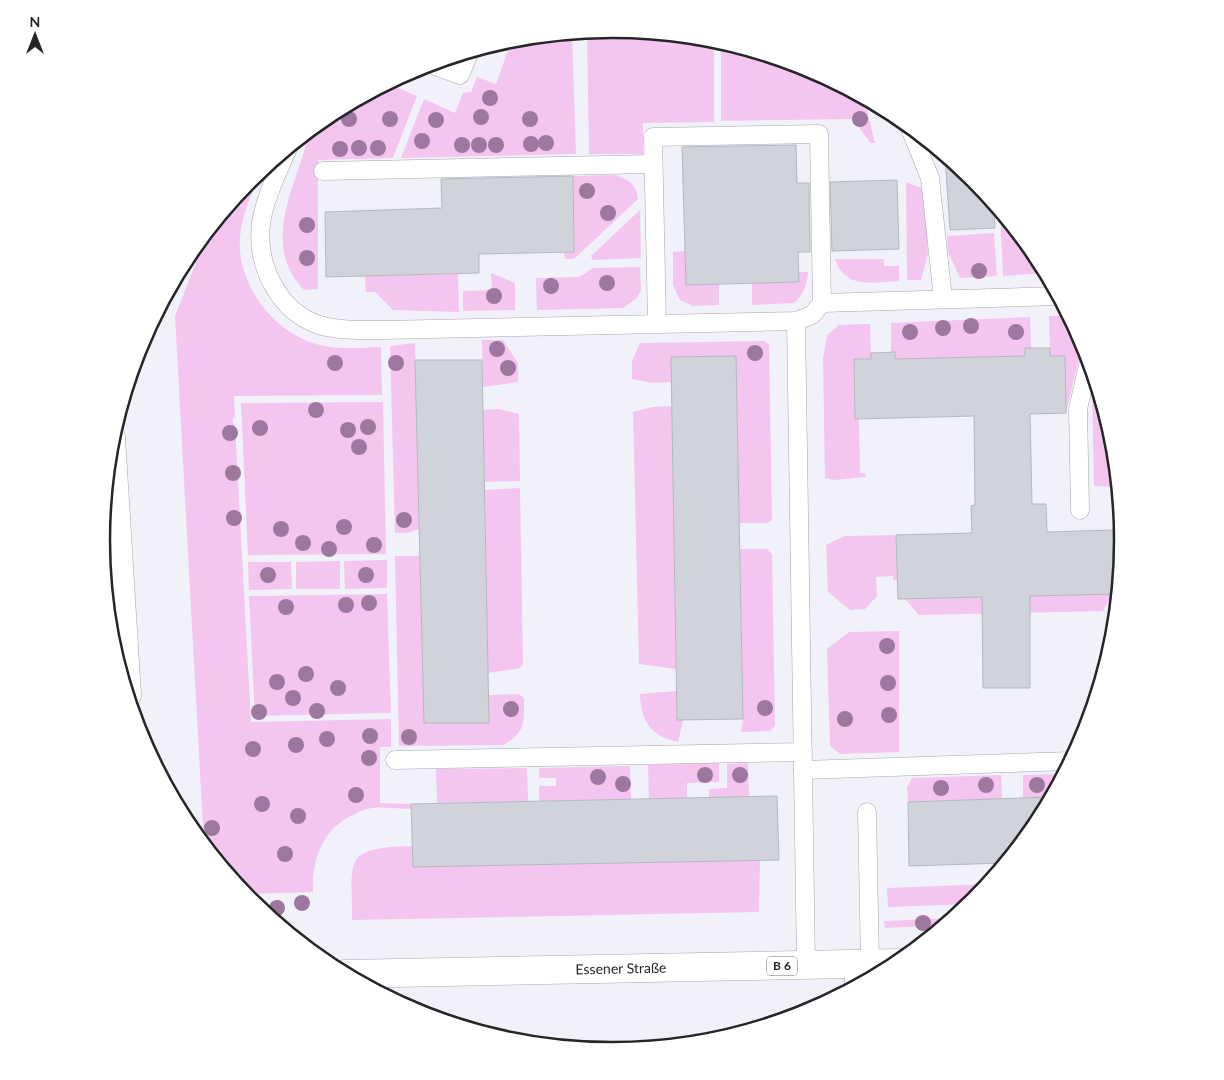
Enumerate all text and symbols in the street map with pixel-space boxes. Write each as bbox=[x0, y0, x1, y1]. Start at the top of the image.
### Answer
north arrow bbox=[10, 10, 60, 60]
text: N bbox=[30, 13, 40, 30]
road number: B 6 bbox=[767, 956, 797, 976]
street label: Essener Straße bbox=[575, 959, 667, 977]

